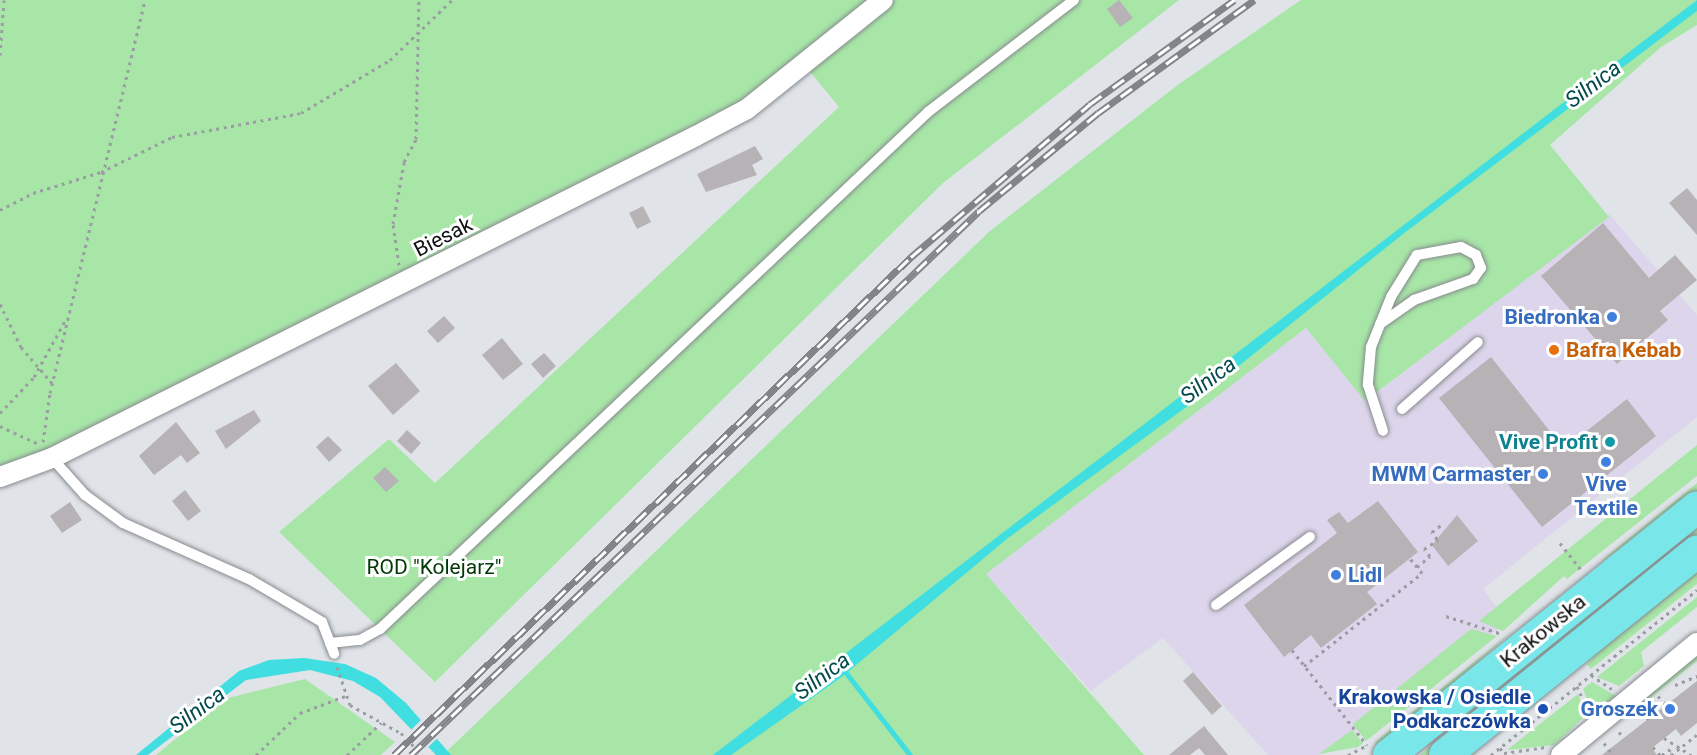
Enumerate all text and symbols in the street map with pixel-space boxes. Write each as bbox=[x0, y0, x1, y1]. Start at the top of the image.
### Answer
water label: Silnica bbox=[1560, 55, 1626, 113]
street label: Biesak bbox=[410, 212, 476, 262]
place label: Biedronka bbox=[1504, 304, 1600, 330]
marker: Biedronka bbox=[1605, 310, 1619, 324]
place label: Bafra Kebab bbox=[1566, 337, 1681, 363]
marker: Bafra Kebab bbox=[1547, 343, 1561, 357]
water label: Silnica bbox=[1175, 351, 1241, 409]
place label: Vive Profit bbox=[1499, 429, 1598, 455]
marker: Vive Profit bbox=[1603, 435, 1617, 449]
marker: Vive Textile bbox=[1599, 455, 1613, 469]
place label: MWM Carmaster bbox=[1372, 461, 1531, 487]
marker: MWM Carmaster bbox=[1536, 467, 1550, 481]
place label: Vive Textile bbox=[1574, 471, 1638, 521]
park label: ROD "Kolejarz" bbox=[367, 554, 501, 580]
place label: Lidl bbox=[1348, 562, 1382, 588]
marker: Lidl bbox=[1329, 568, 1343, 582]
street label: Krakowska bbox=[1495, 589, 1591, 673]
water label: Silnica bbox=[789, 647, 855, 705]
water label: Silnica bbox=[164, 681, 230, 739]
place label: Krakowska / Osiedle Podkarczówka bbox=[1338, 684, 1531, 734]
place label: Groszek bbox=[1581, 696, 1658, 722]
marker: Krakowska / Osiedle Podkarczówka bbox=[1536, 702, 1550, 716]
marker: Groszek bbox=[1663, 702, 1677, 716]

